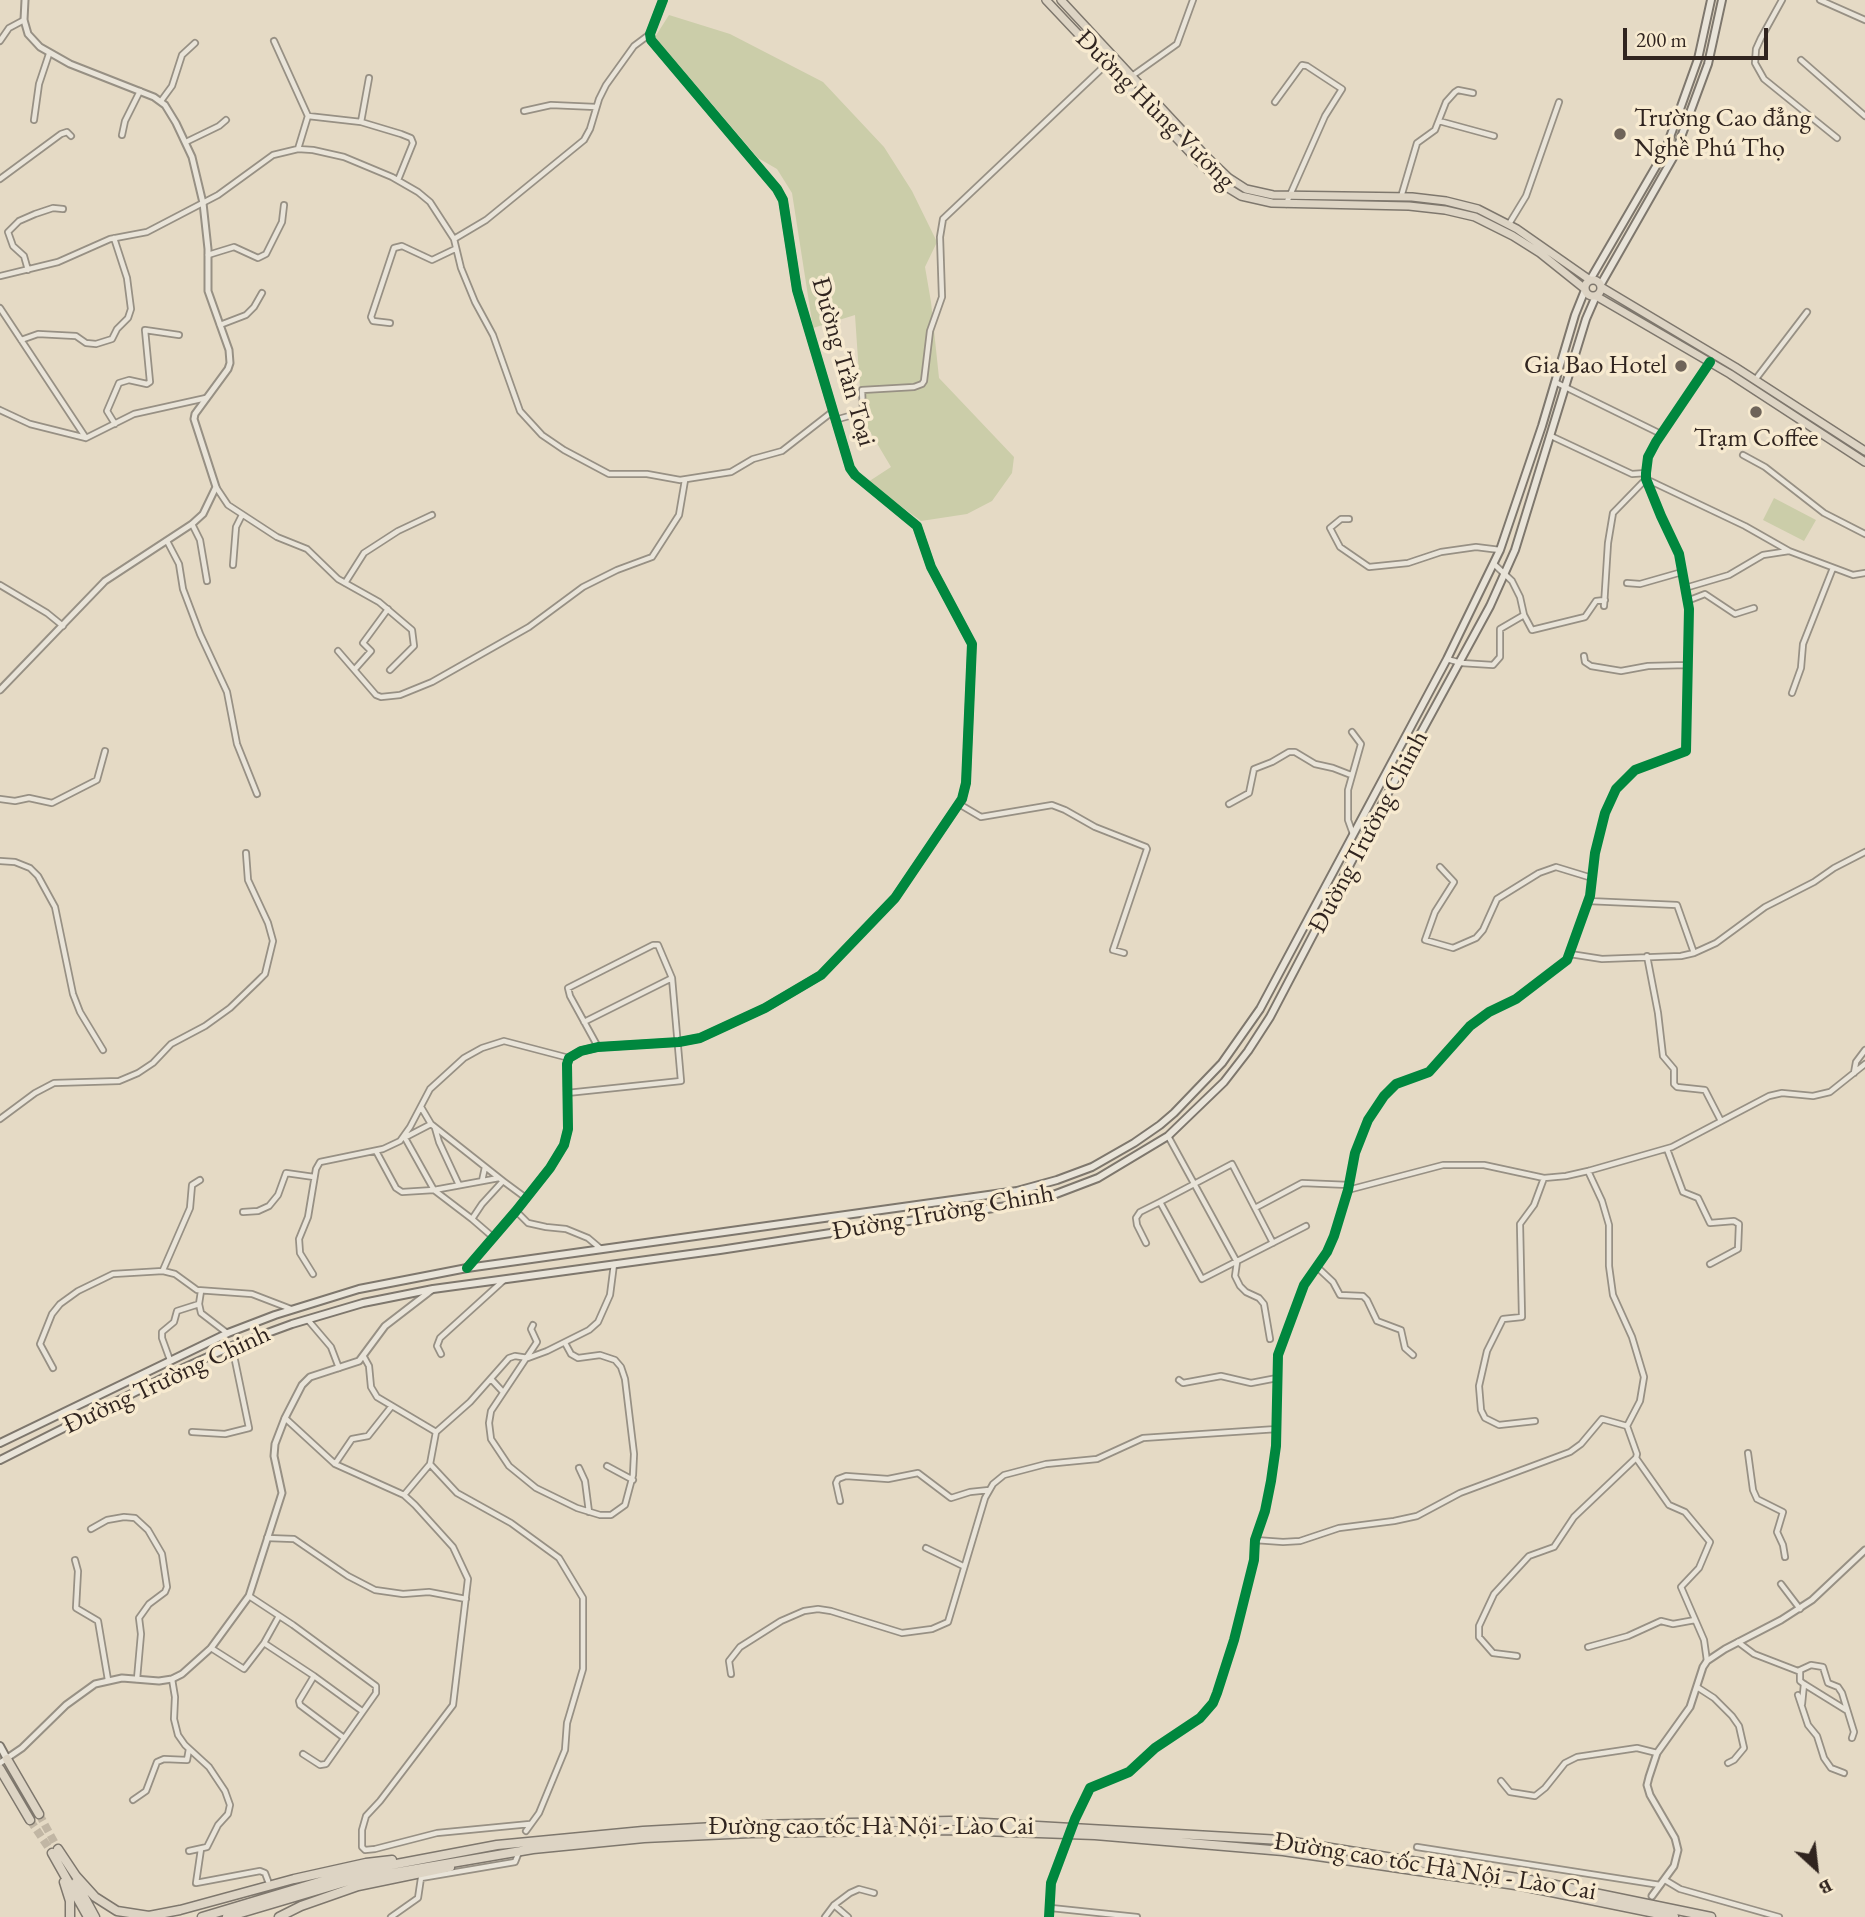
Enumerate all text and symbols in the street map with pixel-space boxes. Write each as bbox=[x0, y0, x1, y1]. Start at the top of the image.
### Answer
scale bar bbox=[1627, 14, 1772, 58]
street label: Đường Hùng Vương bbox=[1069, 24, 1241, 196]
text: 200 m bbox=[1636, 26, 1687, 53]
place label: Trường Cao đẳng Nghề Phú Thọ bbox=[1634, 103, 1811, 164]
marker: Trường Cao đẳng Nghề Phú Thọ bbox=[1612, 126, 1628, 142]
street label: Đường Trần Toại bbox=[804, 274, 882, 450]
place label: Gia Bao Hotel bbox=[1524, 350, 1667, 382]
marker: Gia Bao Hotel bbox=[1673, 358, 1689, 374]
marker: Trạm Coffee bbox=[1748, 404, 1764, 420]
place label: Trạm Coffee bbox=[1694, 423, 1818, 455]
street label: Đường Trường Chinh bbox=[1303, 726, 1435, 938]
street label: Đường Trường Chinh bbox=[830, 1178, 1056, 1248]
street label: Đường Trường Chinh bbox=[59, 1318, 275, 1442]
street label: Đường cao tốc Hà Nội - Lào Cai bbox=[708, 1811, 1034, 1843]
street label: Đường cao tốc Hà Nội - Lào Cai bbox=[1272, 1826, 1598, 1908]
north arrow bbox=[1781, 1833, 1851, 1903]
text: B bbox=[1815, 1873, 1837, 1901]

